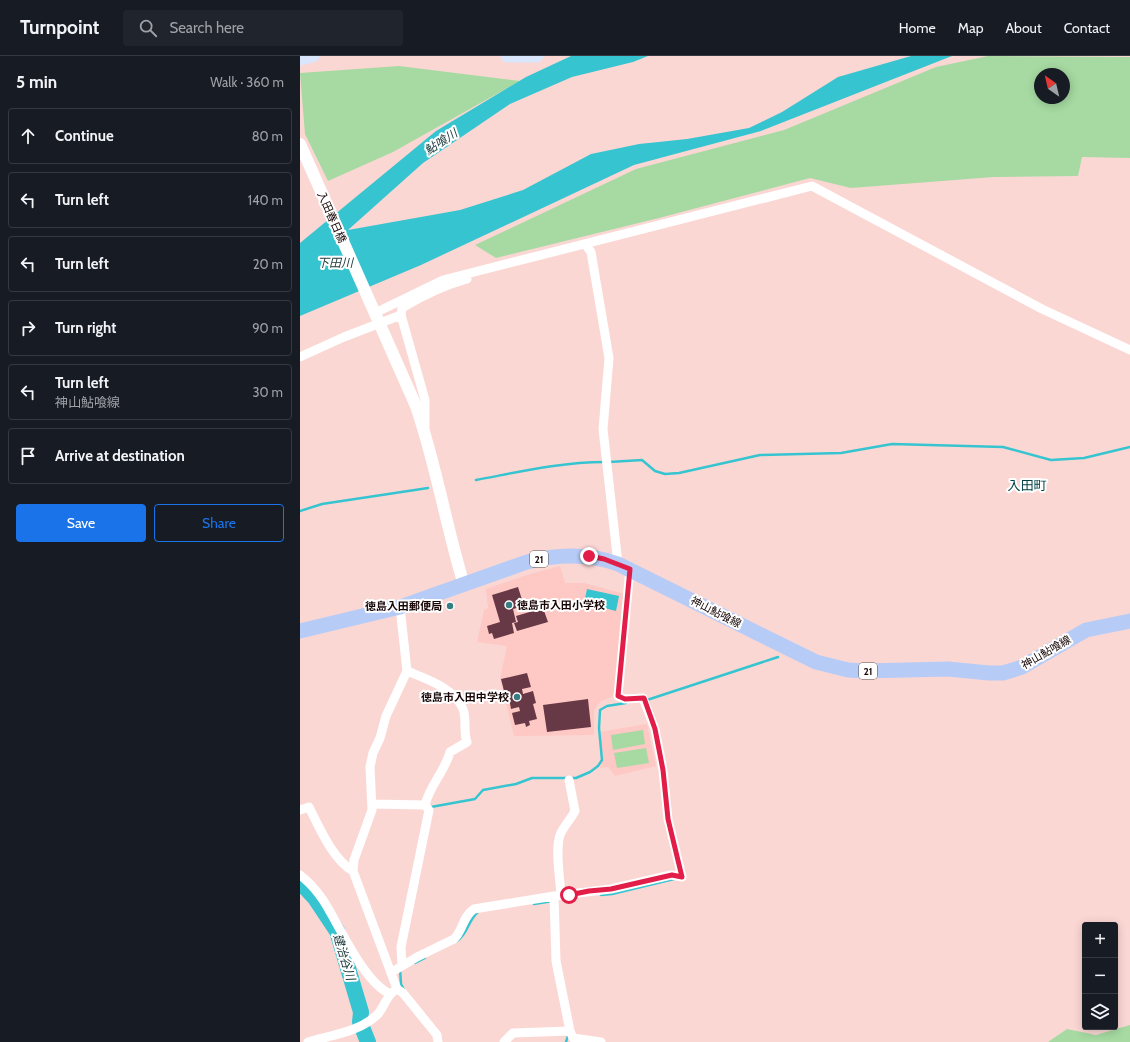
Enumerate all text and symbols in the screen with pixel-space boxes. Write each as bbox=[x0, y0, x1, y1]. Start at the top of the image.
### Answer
search box bbox=[123, 10, 403, 46]
text: Turnpoint bbox=[20, 16, 99, 39]
icon: search bbox=[137, 17, 159, 39]
text: Search here bbox=[169, 19, 244, 37]
text: Home bbox=[899, 19, 936, 37]
text: Map bbox=[958, 19, 983, 37]
text: About bbox=[1005, 19, 1042, 37]
text: Contact bbox=[1064, 19, 1110, 37]
north arrow bbox=[1034, 68, 1070, 104]
text: 5 min bbox=[16, 72, 57, 92]
text: Walk · 360 m bbox=[210, 74, 284, 90]
water label: 鮎喰川 bbox=[422, 124, 462, 158]
icon: ahead bbox=[17, 125, 39, 147]
text: Continue bbox=[55, 127, 114, 145]
text: 80 m bbox=[252, 128, 283, 144]
icon: left bbox=[17, 189, 39, 211]
street label: 入田春日橋 bbox=[314, 189, 350, 245]
text: Turn left bbox=[55, 191, 109, 209]
text: 140 m bbox=[248, 192, 283, 208]
icon: left bbox=[17, 253, 39, 275]
text: Turn left bbox=[55, 255, 109, 273]
water label: 下田川 bbox=[317, 255, 355, 270]
text: 20 m bbox=[253, 256, 283, 272]
icon: right bbox=[17, 317, 39, 339]
text: Turn right bbox=[55, 319, 116, 337]
text: 90 m bbox=[252, 320, 283, 336]
text: Turn left bbox=[55, 374, 109, 392]
icon: left bbox=[17, 381, 39, 403]
text: 30 m bbox=[253, 384, 283, 400]
text: 神山鮎喰線 bbox=[55, 394, 120, 410]
icon: arrive bbox=[17, 445, 39, 467]
text: Arrive at destination bbox=[55, 447, 185, 465]
district label: 入田町 bbox=[1007, 477, 1047, 493]
button: Save bbox=[16, 504, 146, 542]
button: Share bbox=[154, 504, 284, 542]
route end bbox=[580, 547, 598, 565]
road number: 21 bbox=[530, 551, 548, 567]
street label: 神山鮎喰線 bbox=[688, 593, 744, 631]
place label: 徳島市入田小学校 bbox=[517, 598, 605, 612]
place label: 徳島入田郵便局 bbox=[365, 599, 442, 613]
marker: 徳島市入田小学校 bbox=[504, 600, 514, 610]
marker: 徳島入田郵便局 bbox=[445, 601, 455, 611]
street label: 神山鮎喰線 bbox=[1019, 632, 1073, 672]
road number: 21 bbox=[859, 663, 877, 679]
place label: 徳島市入田中学校 bbox=[421, 690, 509, 704]
marker: 徳島市入田中学校 bbox=[512, 692, 522, 702]
route start bbox=[560, 886, 578, 904]
map controls bbox=[1082, 922, 1118, 1030]
button: + bbox=[1082, 922, 1118, 958]
water label: 建治谷川 bbox=[330, 932, 359, 984]
button: − bbox=[1082, 958, 1118, 994]
button: layers bbox=[1082, 994, 1118, 1030]

